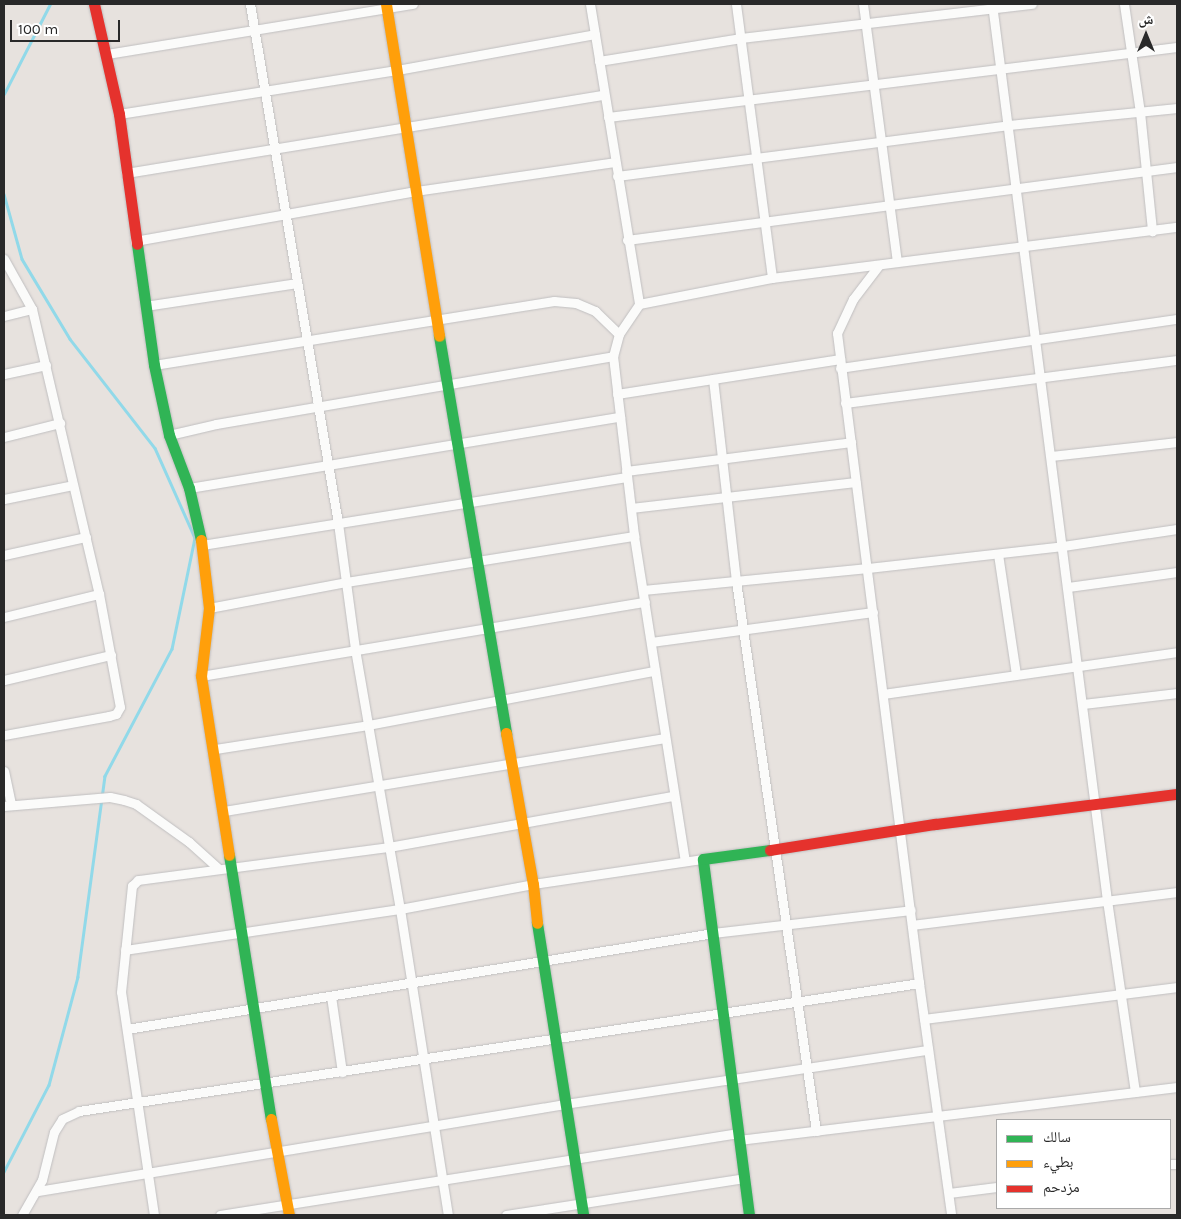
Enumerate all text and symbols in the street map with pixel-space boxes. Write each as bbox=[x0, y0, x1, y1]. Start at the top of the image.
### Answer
scale bar bbox=[12, 10, 122, 42]
north arrow bbox=[1121, 10, 1171, 60]
text: ش bbox=[1139, 11, 1153, 28]
text: 100 m bbox=[18, 20, 58, 38]
legend bbox=[996, 1119, 1171, 1209]
text: سالك bbox=[1043, 1128, 1071, 1146]
text: بطيء bbox=[1043, 1153, 1073, 1171]
text: مزدحم bbox=[1043, 1178, 1080, 1196]

